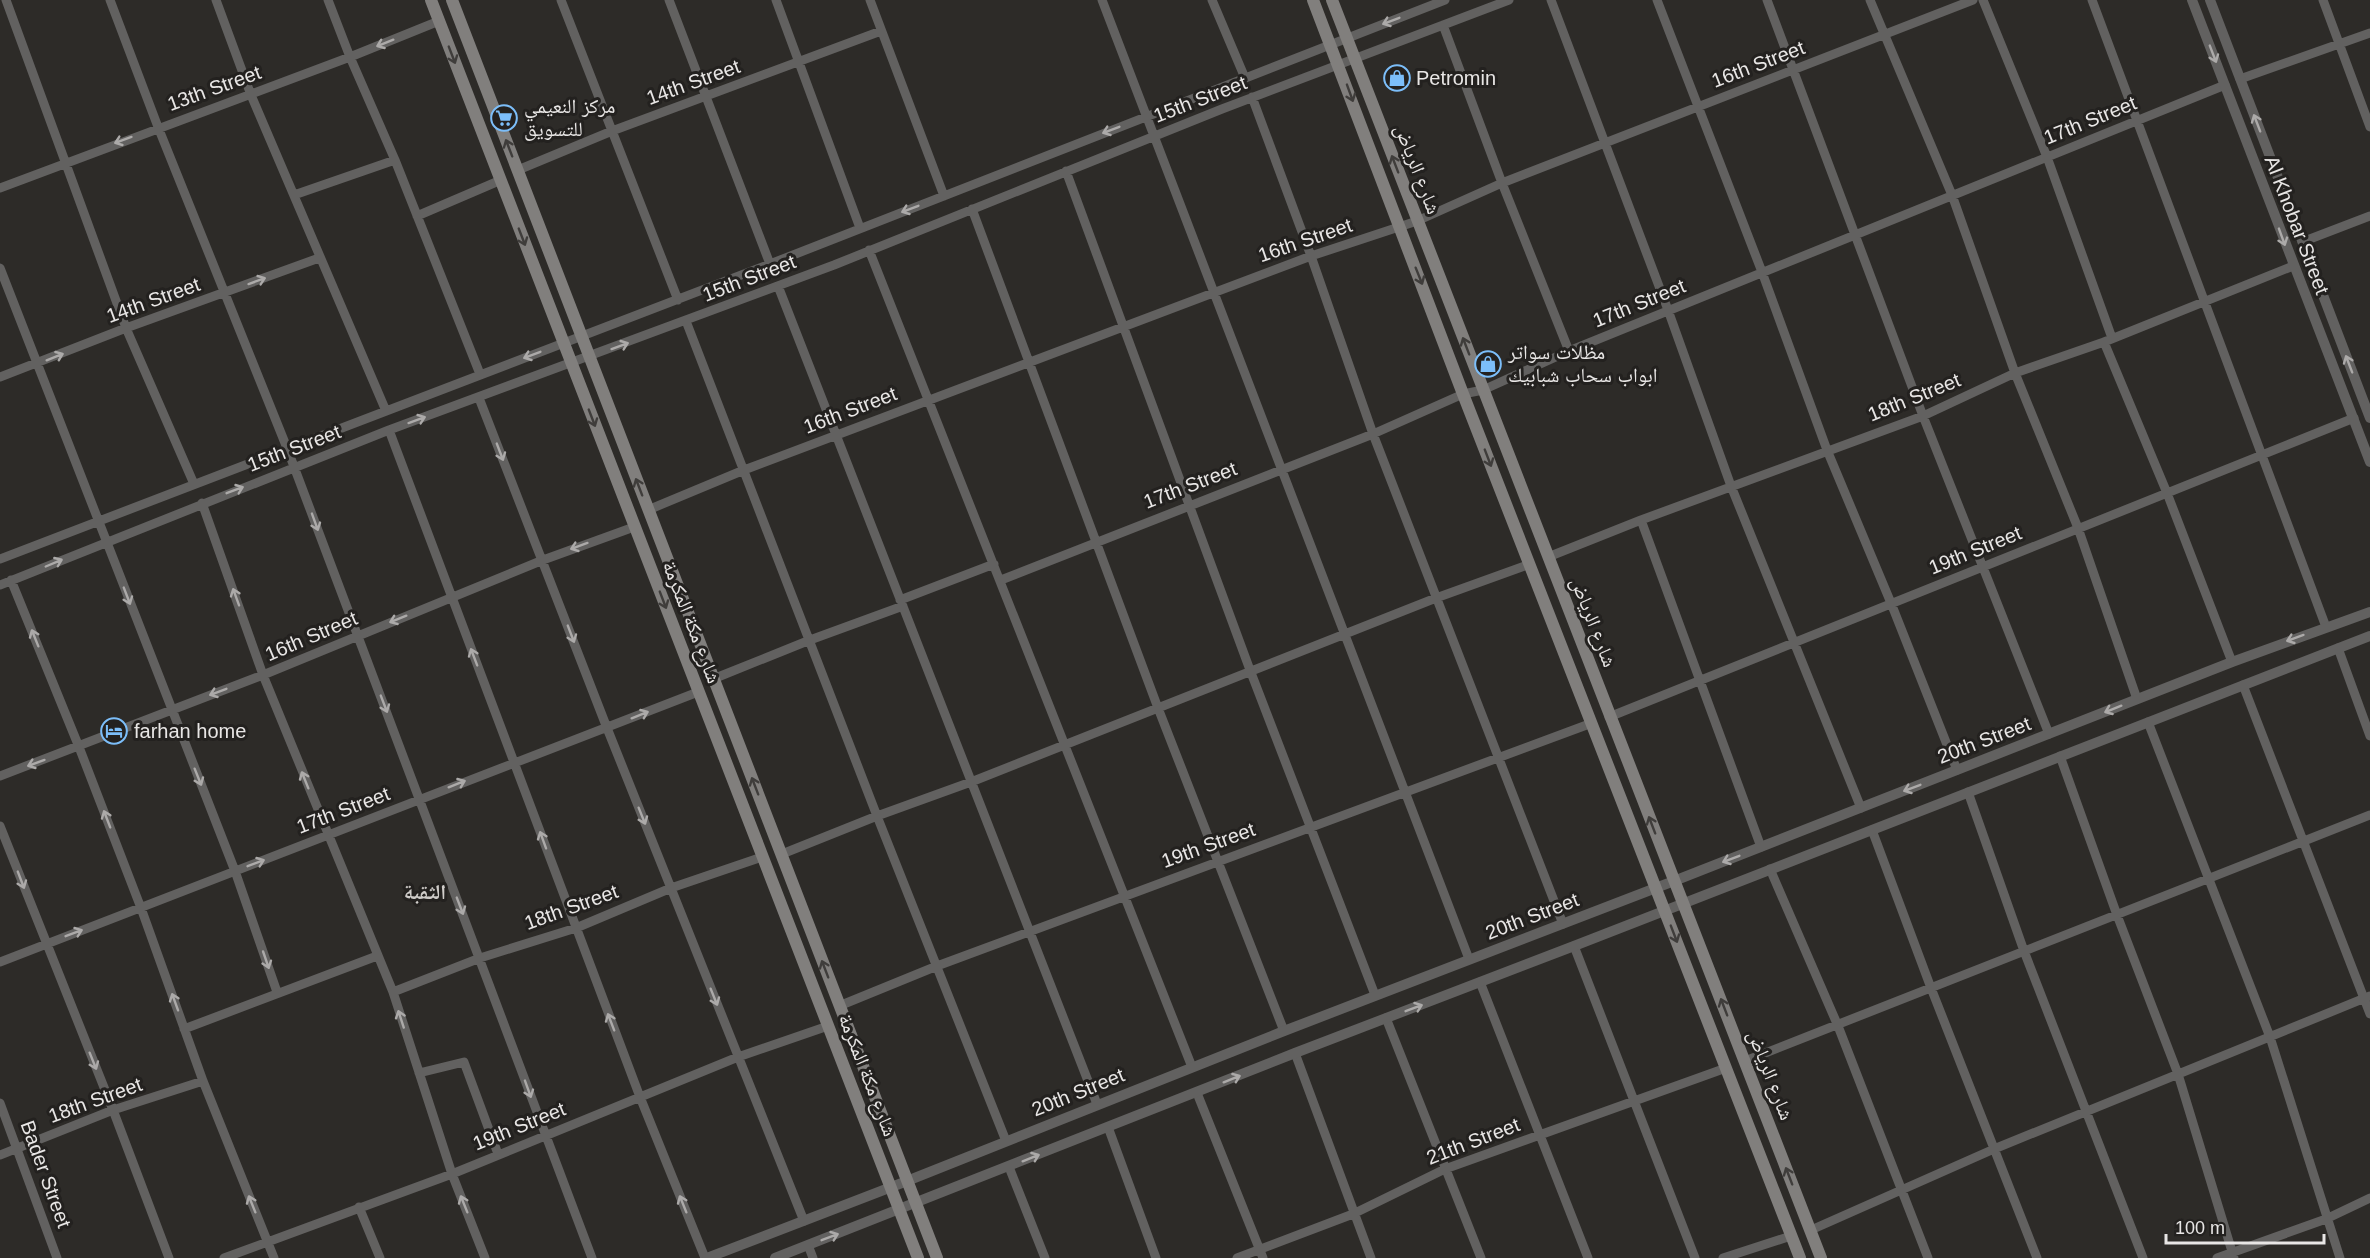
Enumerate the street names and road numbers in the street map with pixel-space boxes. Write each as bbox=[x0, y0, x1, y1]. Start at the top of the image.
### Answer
street label: 16th Street bbox=[1708, 36, 1808, 92]
street label: 14th Street bbox=[643, 55, 743, 109]
street label: 13th Street bbox=[164, 61, 264, 115]
street label: 15th Street bbox=[1150, 71, 1250, 127]
street label: 17th Street bbox=[2041, 91, 2140, 149]
street label: شارع الرياض bbox=[1389, 121, 1445, 218]
street label: Al Khobar Street bbox=[2260, 153, 2334, 298]
street label: 16th Street bbox=[1255, 214, 1355, 266]
street label: 15th Street bbox=[699, 250, 799, 306]
street label: 14th Street bbox=[103, 273, 203, 327]
street label: 17th Street bbox=[1590, 274, 1689, 332]
street label: 18th Street bbox=[1865, 368, 1964, 426]
street label: 16th Street bbox=[800, 382, 900, 438]
street label: 15th Street bbox=[244, 420, 344, 476]
street label: 17th Street bbox=[1140, 457, 1240, 513]
street label: 19th Street bbox=[1926, 521, 2025, 579]
street label: شارع مكة المكرمة bbox=[657, 558, 725, 687]
street label: شارع الرياض bbox=[1565, 574, 1621, 671]
street label: 16th Street bbox=[262, 607, 361, 665]
street label: 20th Street bbox=[1934, 712, 2034, 768]
street label: 17th Street bbox=[293, 782, 393, 838]
street label: 19th Street bbox=[1158, 818, 1258, 872]
street label: 18th Street bbox=[521, 880, 621, 934]
street label: 20th Street bbox=[1482, 888, 1582, 944]
street label: شارع مكة المكرمة bbox=[833, 1011, 901, 1140]
street label: شارع الرياض bbox=[1742, 1027, 1798, 1124]
street label: 20th Street bbox=[1029, 1063, 1128, 1121]
street label: 18th Street bbox=[45, 1073, 145, 1127]
street label: 19th Street bbox=[470, 1097, 569, 1155]
street label: 21th Street bbox=[1423, 1113, 1523, 1169]
street label: Bader Street bbox=[16, 1117, 76, 1231]

